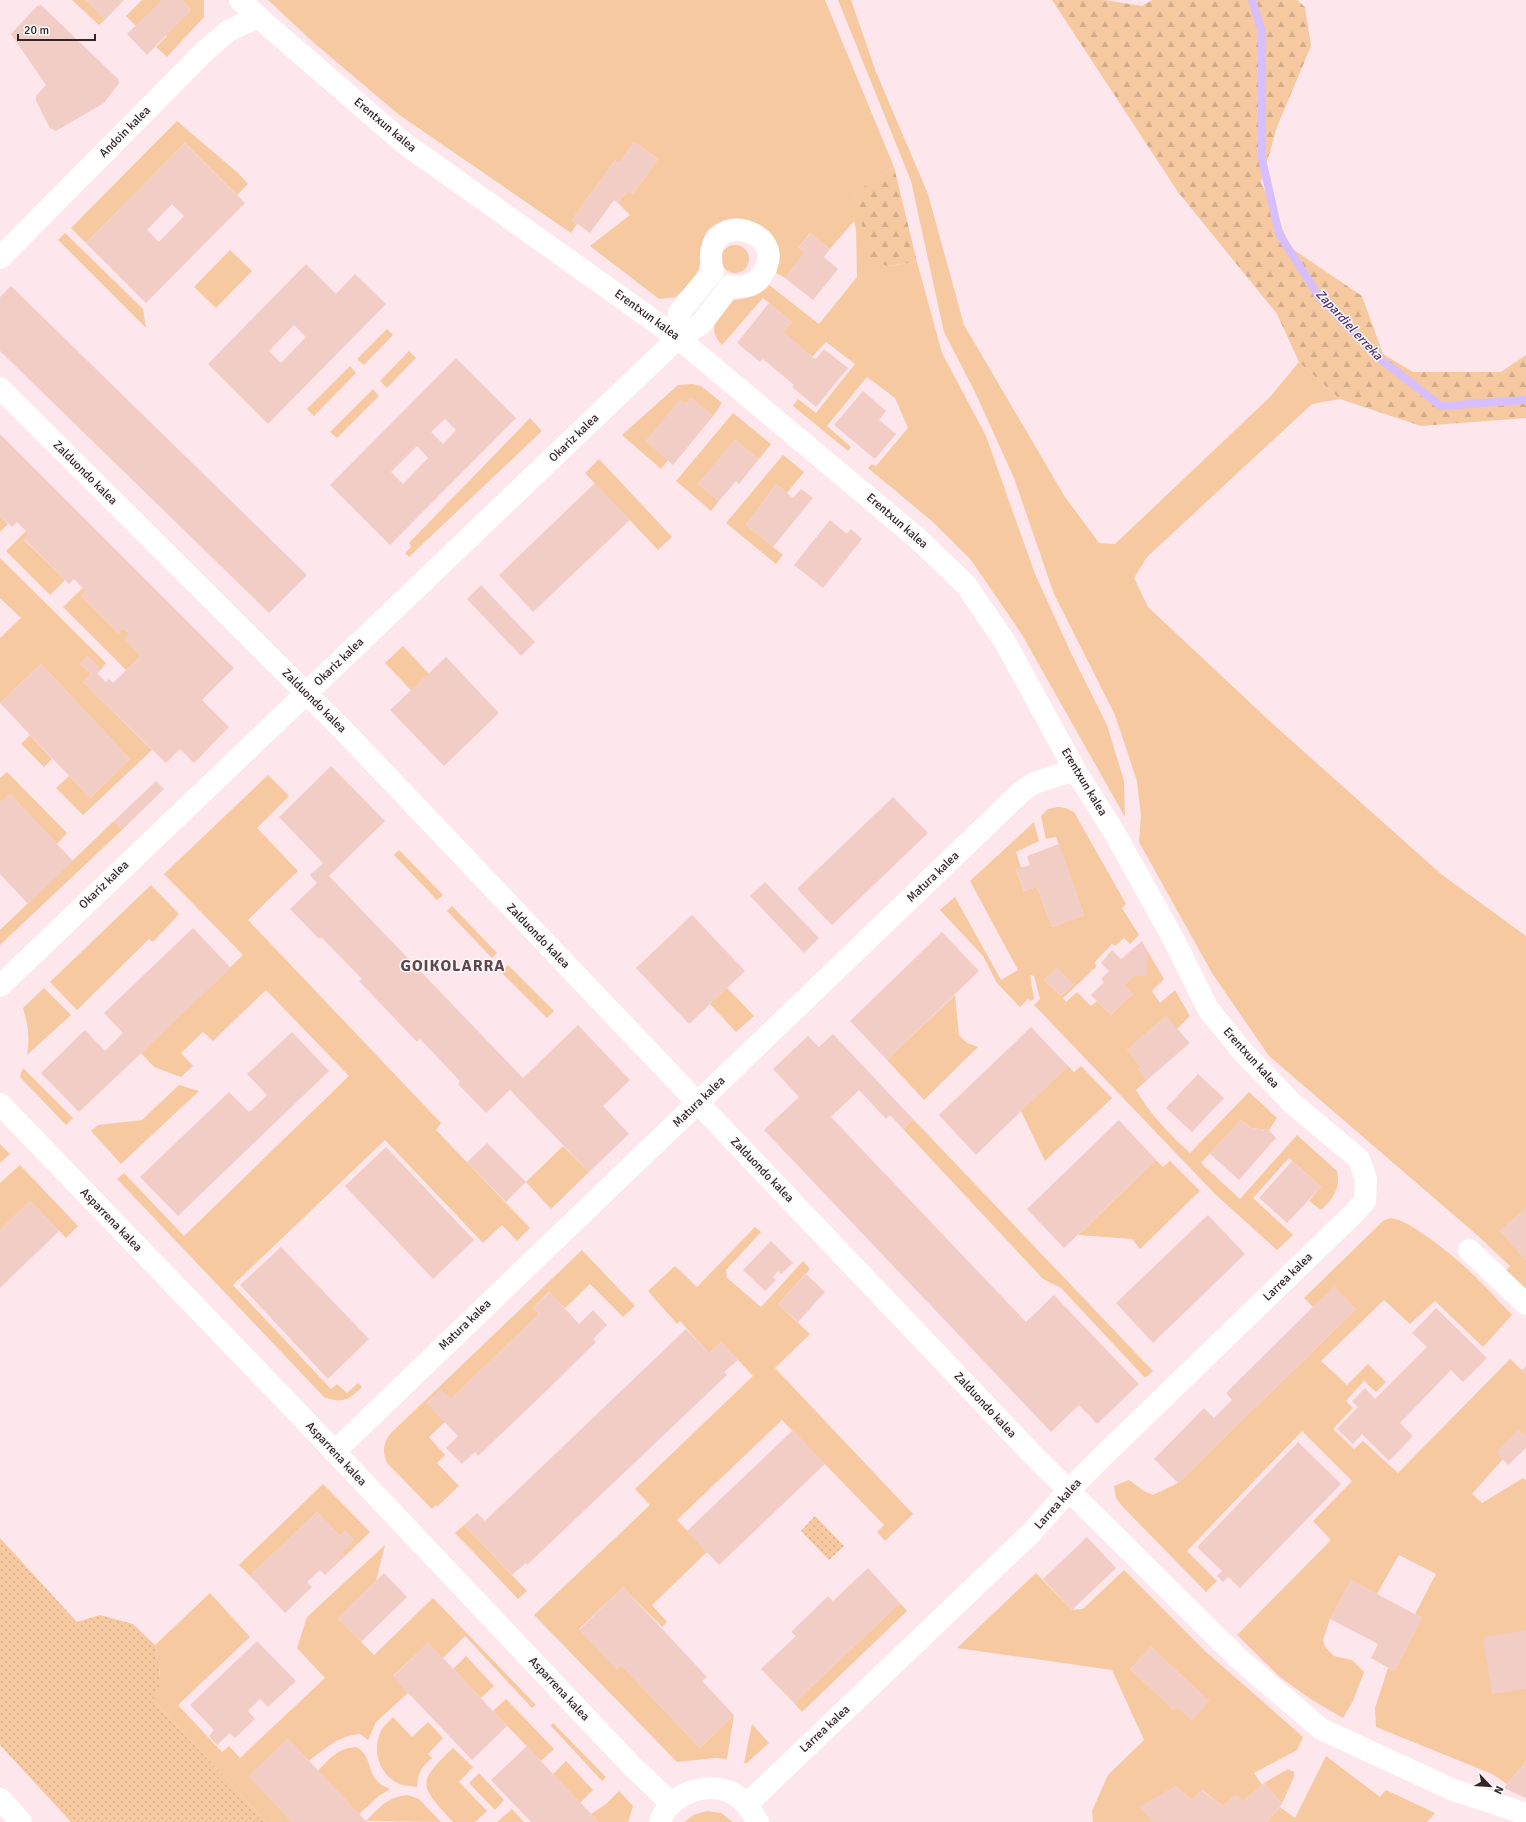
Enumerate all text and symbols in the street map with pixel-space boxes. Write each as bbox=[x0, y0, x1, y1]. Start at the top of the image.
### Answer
scale bar bbox=[18, 16, 95, 42]
text: 20 m bbox=[24, 23, 49, 38]
street label: Erentxun kalea bbox=[351, 95, 419, 155]
street label: Andoin kalea bbox=[96, 103, 154, 161]
street label: Erentxun kalea bbox=[612, 286, 682, 344]
water label: Zapardiel erreka bbox=[1312, 286, 1386, 364]
street label: Okariz kalea bbox=[546, 411, 602, 465]
street label: Zalduondo kalea bbox=[50, 438, 120, 508]
street label: Erentxun kalea bbox=[863, 490, 931, 552]
street label: Okariz kalea bbox=[311, 635, 367, 689]
street label: Zalduondo kalea bbox=[279, 666, 349, 736]
street label: Erentxun kalea bbox=[1058, 745, 1110, 819]
street label: Matura kalea bbox=[904, 848, 962, 906]
street label: Okariz kalea bbox=[76, 858, 132, 912]
street label: Zalduondo kalea bbox=[503, 900, 573, 972]
district label: GOIKOLARRA bbox=[400, 956, 506, 976]
street label: Erentxun kalea bbox=[1220, 1024, 1282, 1092]
street label: Matura kalea bbox=[670, 1073, 728, 1131]
street label: Zalduondo kalea bbox=[727, 1134, 797, 1206]
street label: Asparrena kalea bbox=[77, 1185, 145, 1255]
street label: Larrea kalea bbox=[1260, 1250, 1316, 1304]
street label: Matura kalea bbox=[436, 1296, 494, 1354]
street label: Zalduondo kalea bbox=[951, 1369, 1019, 1441]
street label: Asparrena kalea bbox=[302, 1419, 370, 1489]
street label: Larrea kalea bbox=[1031, 1476, 1085, 1532]
street label: Asparrena kalea bbox=[525, 1654, 593, 1724]
street label: Larrea kalea bbox=[797, 1702, 853, 1756]
north arrow bbox=[1470, 1766, 1510, 1806]
text: N bbox=[1491, 1784, 1506, 1796]

